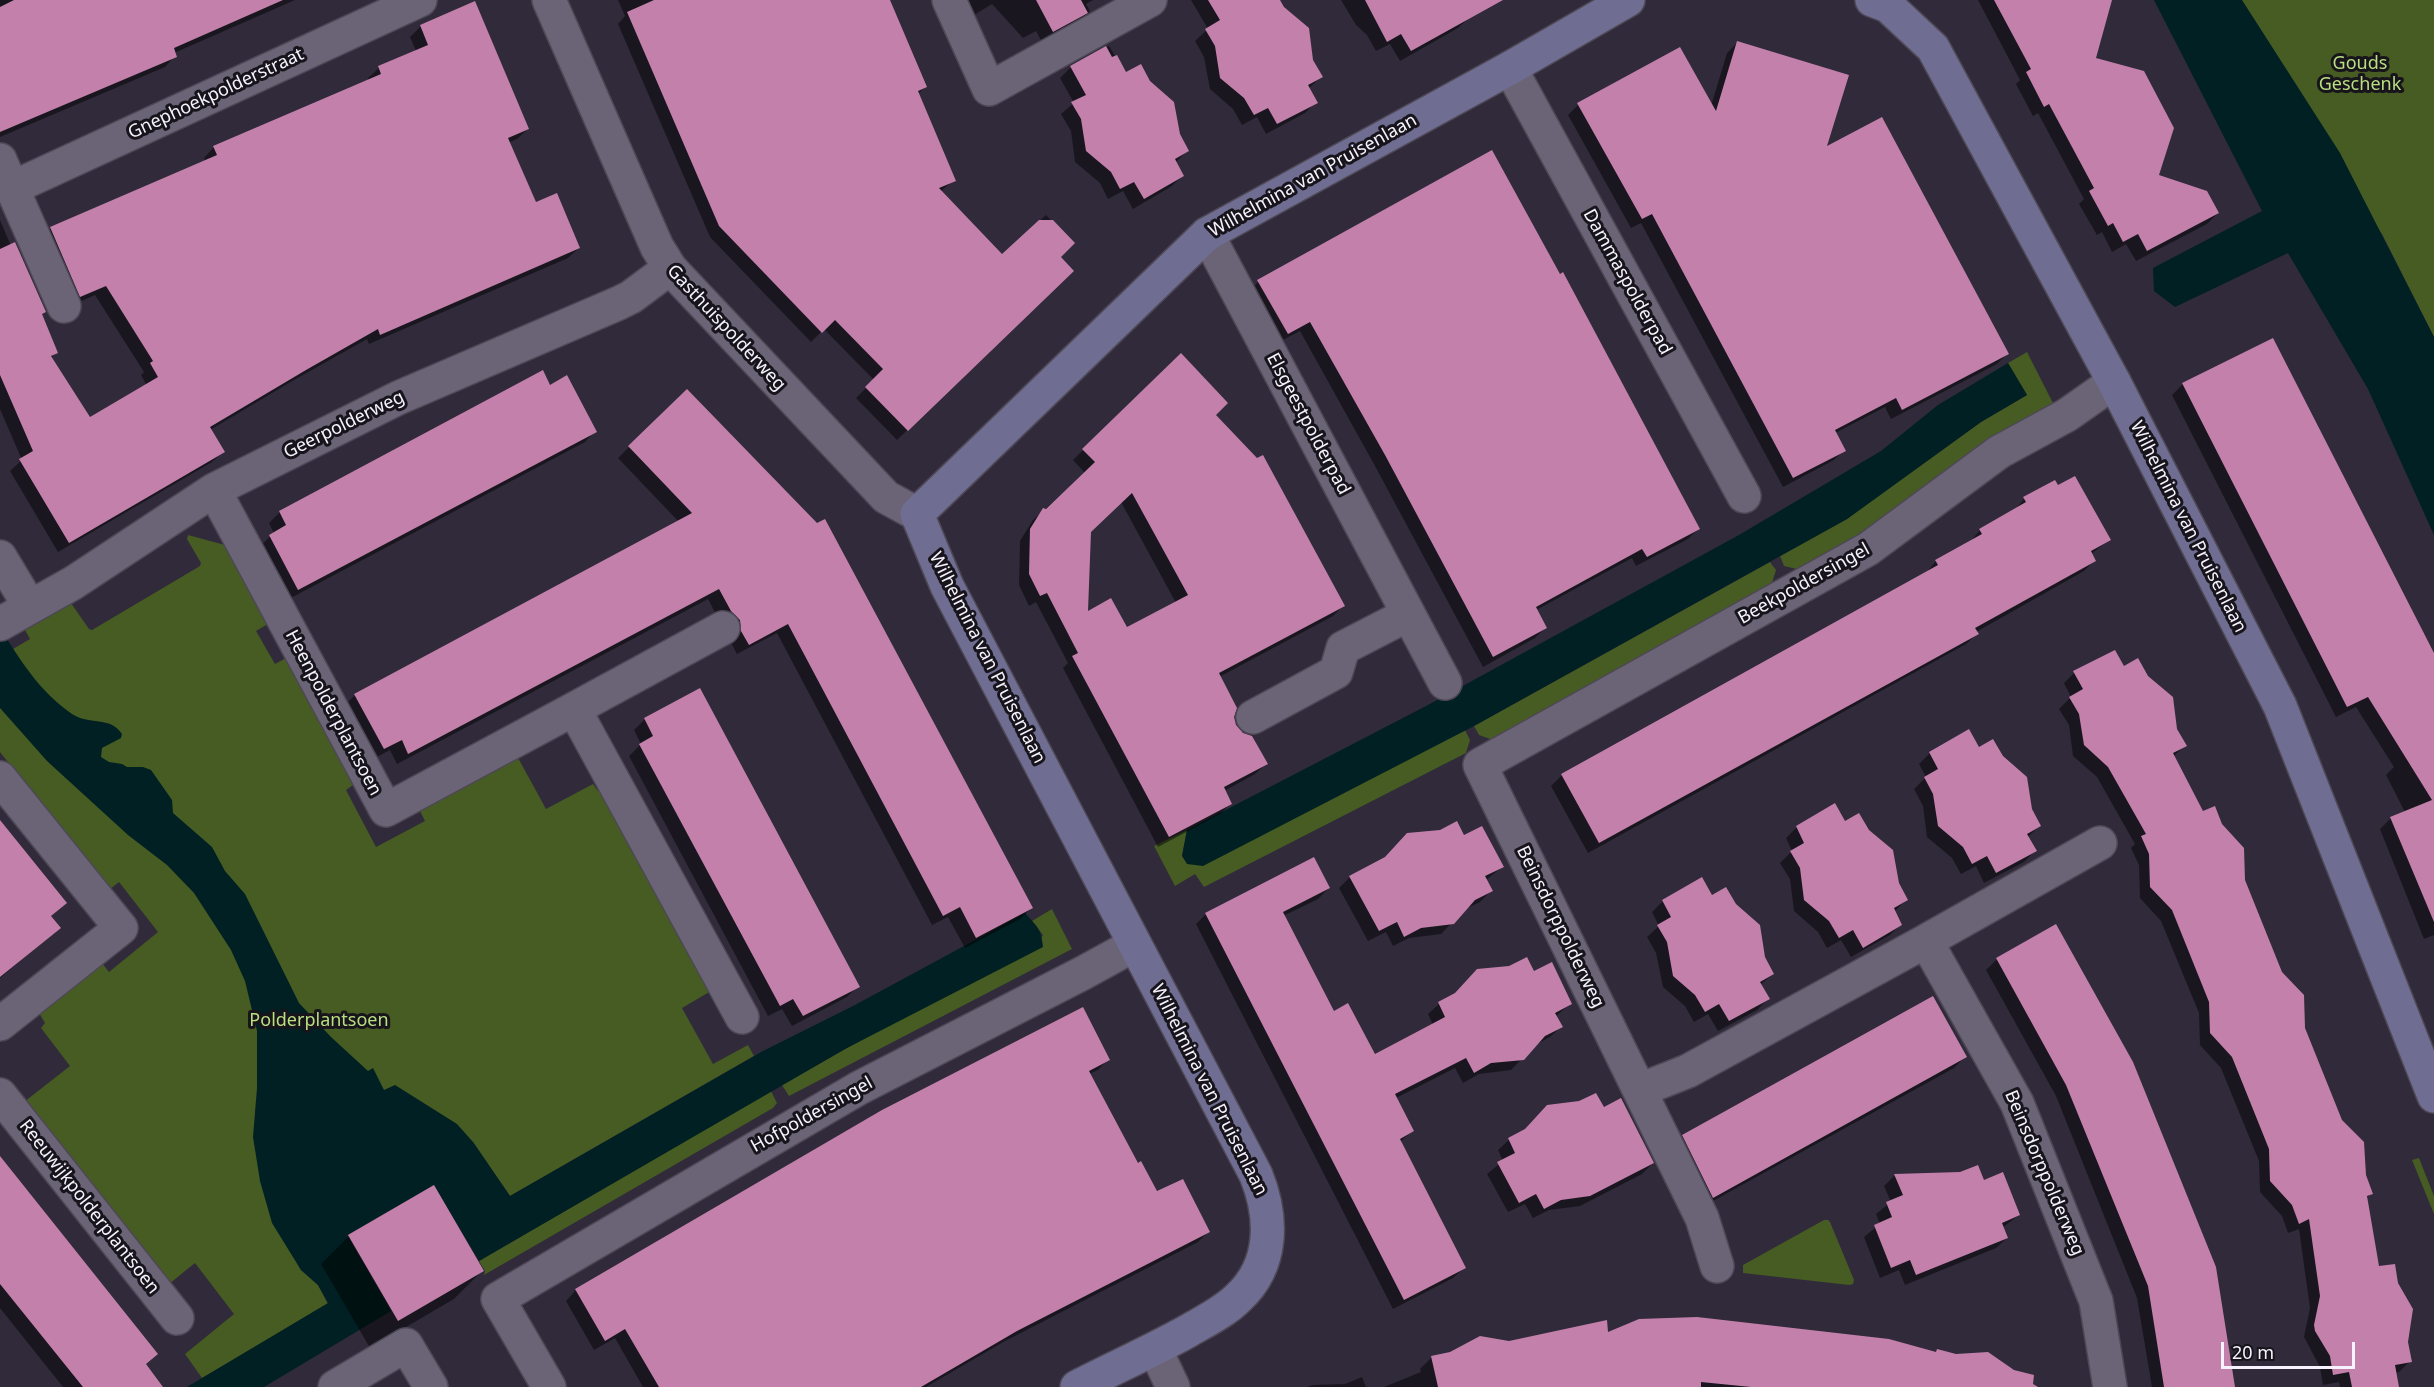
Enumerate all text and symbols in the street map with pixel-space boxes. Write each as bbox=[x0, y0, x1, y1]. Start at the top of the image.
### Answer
street label: Gnephoekpolderstraat bbox=[125, 44, 307, 144]
park label: Gouds Geschenk bbox=[2319, 53, 2401, 96]
street label: Wilhelmina van Pruisenlaan bbox=[1205, 110, 1421, 242]
street label: Dammaspolderpad bbox=[1578, 205, 1676, 359]
street label: Gasthuispolderweg bbox=[662, 260, 790, 396]
street label: Elsgeestpolderpad bbox=[1262, 350, 1354, 498]
street label: Geerpolderweg bbox=[280, 386, 408, 464]
street label: Wilhelmina van Pruisenlaan bbox=[2125, 418, 2251, 636]
street label: Beekpoldersingel bbox=[1734, 539, 1874, 629]
street label: Wilhelmina van Pruisenlaan bbox=[924, 549, 1050, 767]
street label: Heenpolderplantsoen bbox=[280, 627, 386, 799]
street label: Beinsdorppolderweg bbox=[1511, 843, 1609, 1011]
street label: Wilhelmina van Pruisenlaan bbox=[1146, 981, 1272, 1199]
park label: Polderplantsoen bbox=[249, 1010, 389, 1032]
street label: Hofpoldersingel bbox=[747, 1073, 877, 1157]
street label: Beinsdorppolderweg bbox=[1999, 1087, 2089, 1259]
street label: Reeuwijkpolderplantsoen bbox=[14, 1116, 164, 1298]
scale bar bbox=[2224, 1330, 2358, 1368]
text: 20 m bbox=[2232, 1340, 2274, 1364]

